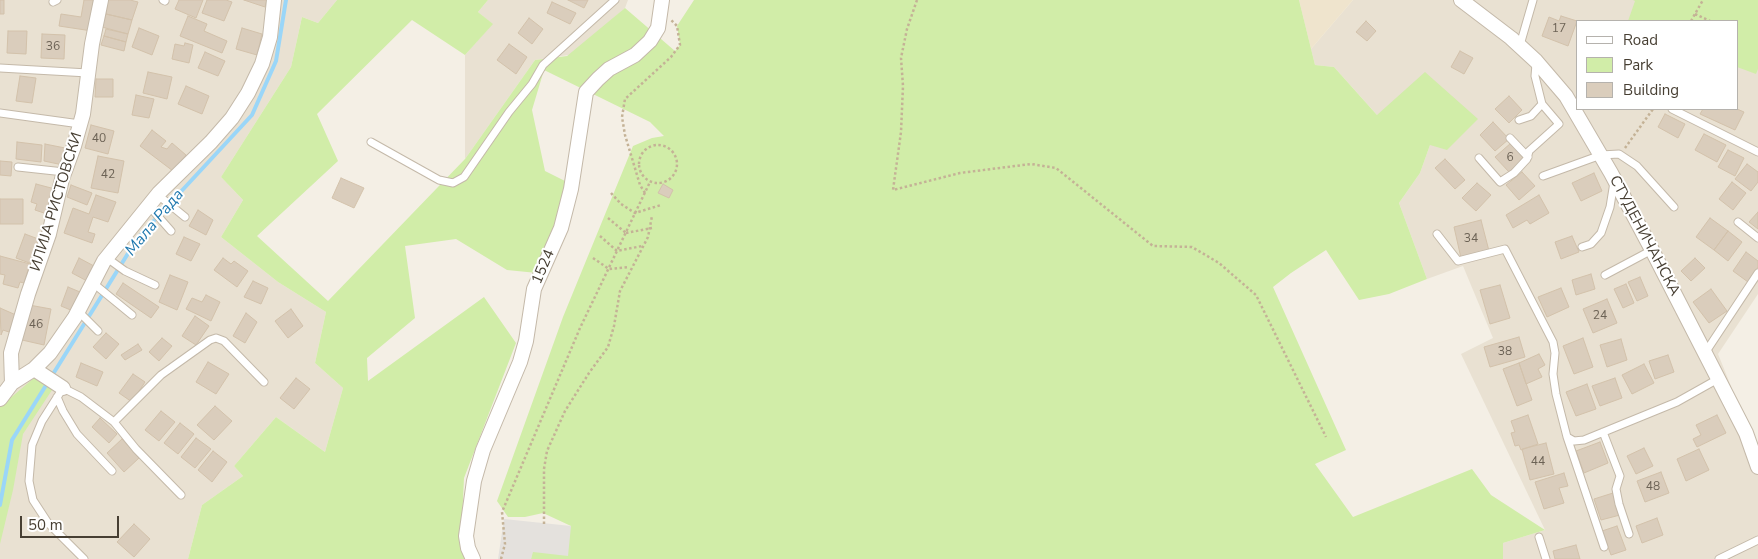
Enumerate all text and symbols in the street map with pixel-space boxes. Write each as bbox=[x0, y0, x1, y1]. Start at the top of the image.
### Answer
legend bbox=[1576, 20, 1738, 110]
house number: 17 bbox=[1552, 22, 1566, 36]
text: Road bbox=[1623, 30, 1658, 50]
house number: 36 bbox=[46, 40, 60, 54]
text: Park bbox=[1623, 55, 1653, 75]
text: Building bbox=[1623, 80, 1679, 100]
street label: ИЛИЈА РИСТОВСКИ bbox=[27, 130, 87, 274]
house number: 40 bbox=[92, 132, 106, 146]
house number: 6 bbox=[1506, 151, 1514, 165]
house number: 42 bbox=[101, 168, 115, 182]
street label: СТУДЕНИЧАНСКА bbox=[1605, 173, 1683, 299]
water label: Мала Рада bbox=[122, 186, 188, 260]
house number: 34 bbox=[1464, 232, 1478, 246]
street label: 1524 bbox=[529, 247, 559, 287]
house number: 24 bbox=[1593, 309, 1607, 323]
house number: 46 bbox=[29, 318, 43, 332]
house number: 38 bbox=[1498, 345, 1512, 359]
house number: 44 bbox=[1531, 455, 1545, 469]
house number: 48 bbox=[1646, 480, 1660, 494]
scale bar bbox=[22, 506, 121, 538]
text: 50 m bbox=[28, 515, 63, 535]

